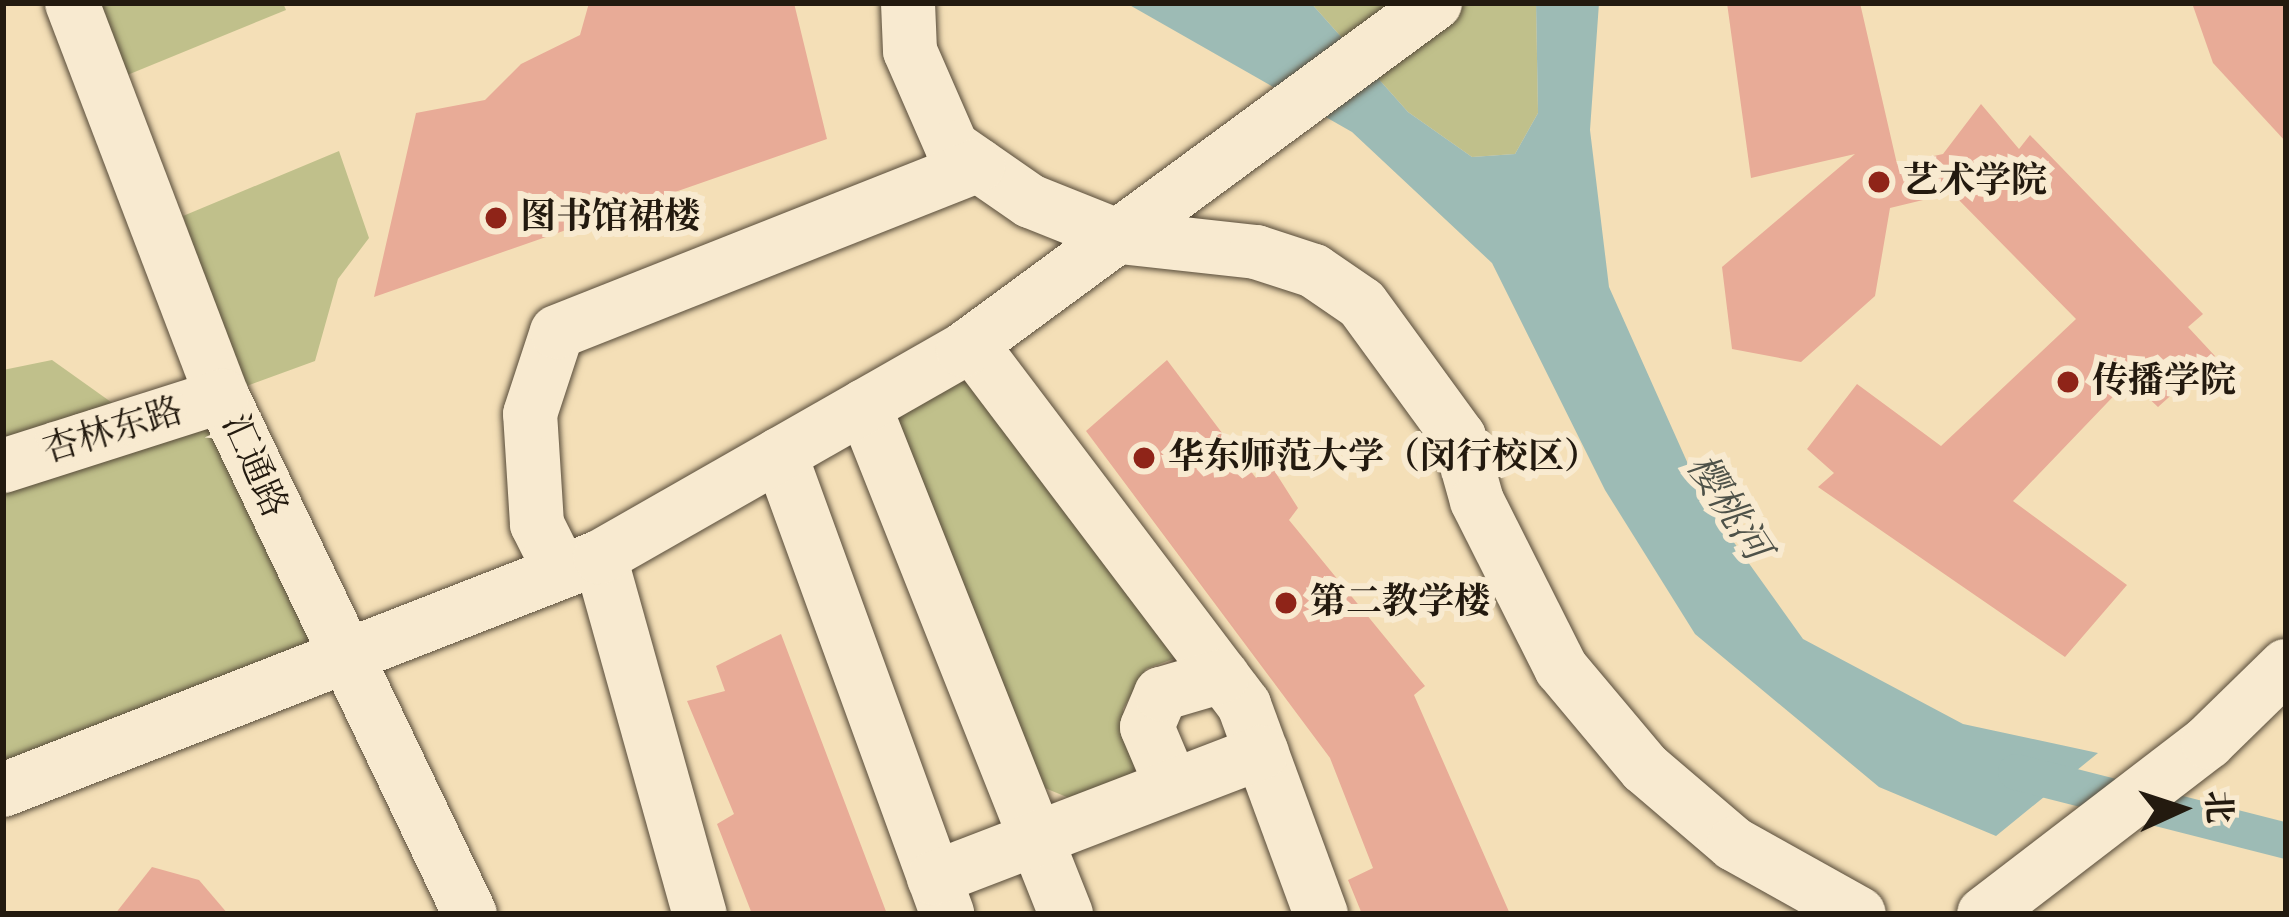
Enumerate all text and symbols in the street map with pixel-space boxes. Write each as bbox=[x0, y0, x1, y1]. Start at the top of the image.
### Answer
place label: 艺术学院 bbox=[1903, 160, 2047, 204]
marker: 艺术学院 bbox=[1866, 169, 1892, 195]
place label: 图书馆裙楼 bbox=[520, 196, 700, 240]
marker: 图书馆裙楼 bbox=[483, 205, 509, 231]
place label: 传播学院 bbox=[2092, 360, 2236, 404]
marker: 传播学院 bbox=[2055, 369, 2081, 395]
street label: 杏林东路 bbox=[38, 389, 188, 473]
street label: 汇通路 bbox=[212, 408, 296, 524]
place label: 华东师范大学（闵行校区） bbox=[1168, 436, 1600, 480]
marker: 华东师范大学（闵行校区） bbox=[1131, 445, 1157, 471]
water label: 樱桃河 bbox=[1676, 446, 1778, 570]
place label: 第二教学楼 bbox=[1310, 581, 1490, 625]
marker: 第二教学楼 bbox=[1273, 590, 1299, 616]
north arrow bbox=[2121, 749, 2241, 869]
text: 北 bbox=[2196, 790, 2239, 825]

